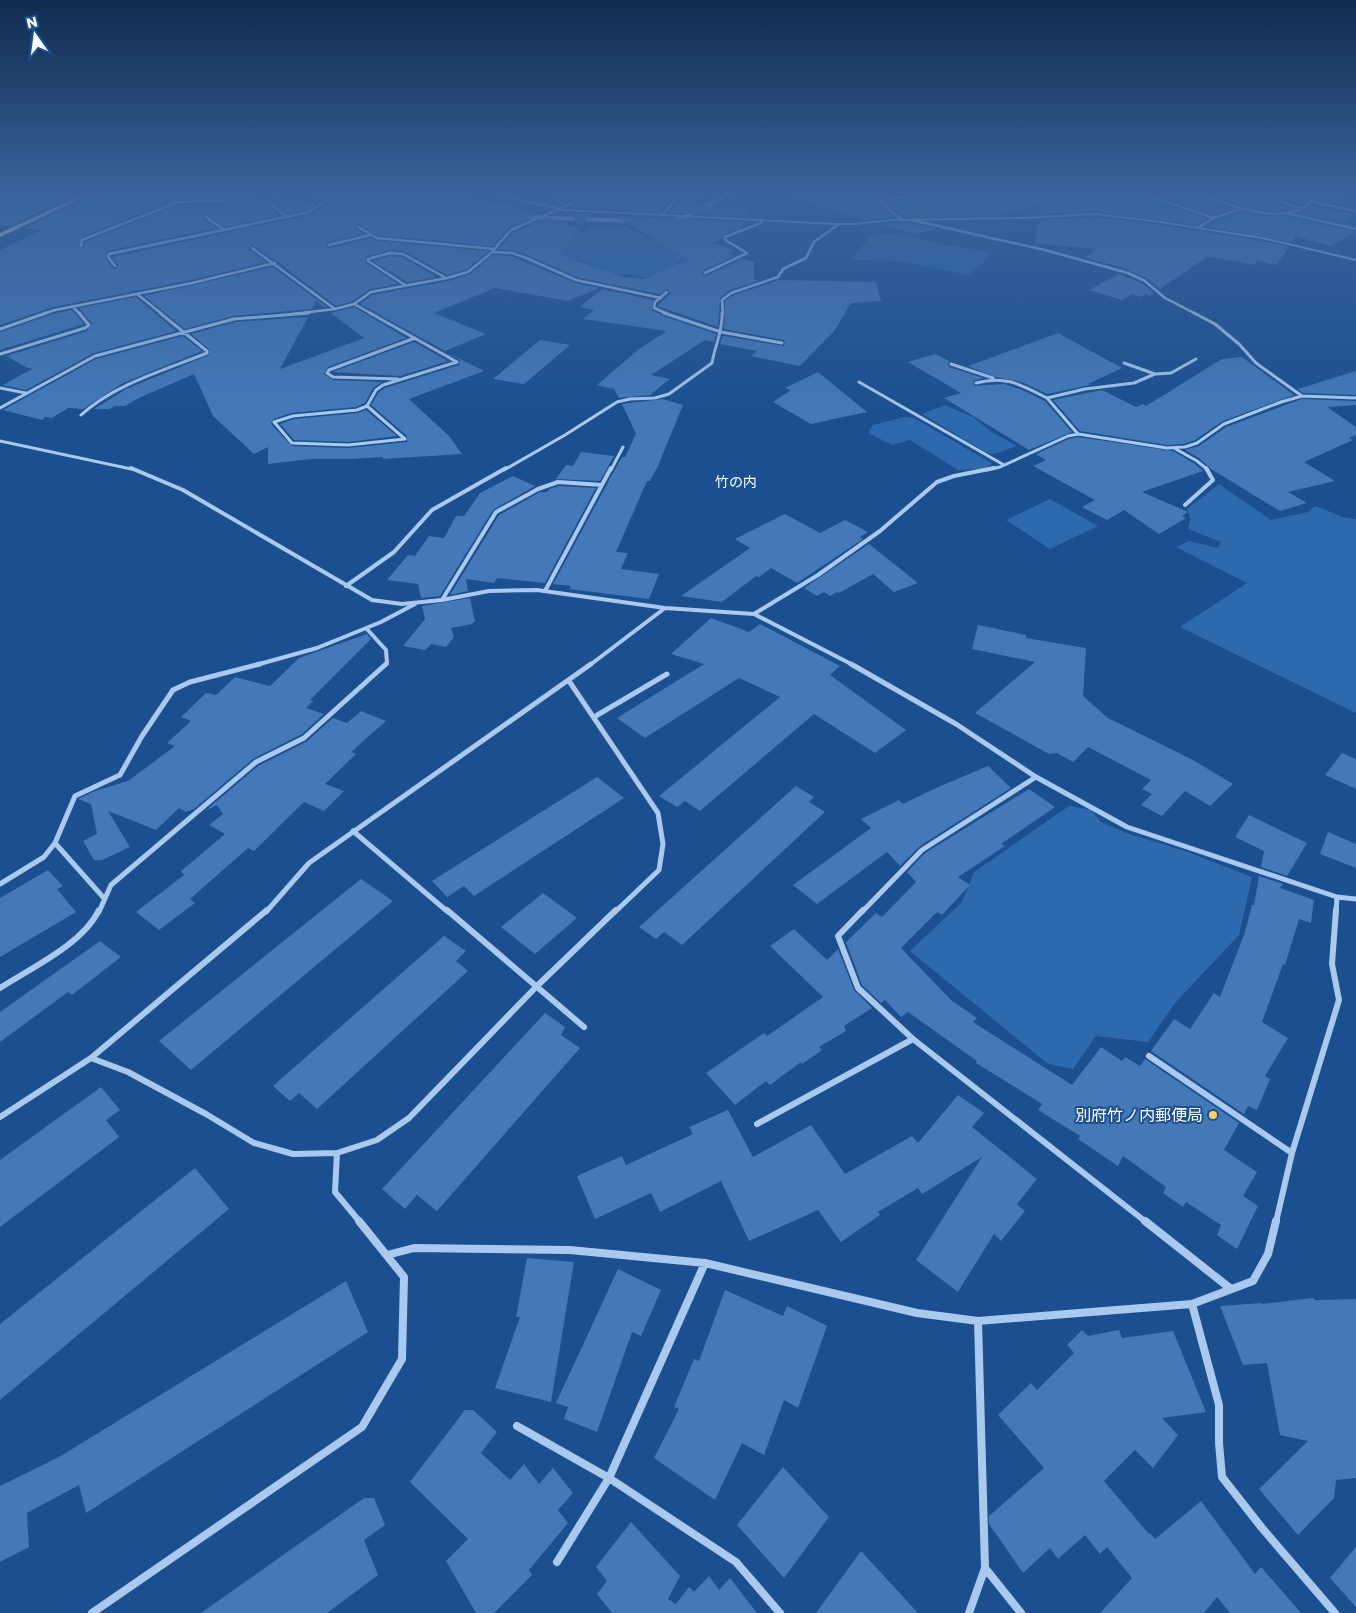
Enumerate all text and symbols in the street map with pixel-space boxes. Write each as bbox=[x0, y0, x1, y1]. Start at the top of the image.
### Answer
north arrow bbox=[10, 10, 60, 60]
text: N bbox=[24, 11, 39, 33]
district label: 竹の内 bbox=[715, 472, 757, 492]
place label: 別府竹ノ内郵便局 bbox=[1075, 1104, 1203, 1127]
marker: 別府竹ノ内郵便局 bbox=[1207, 1109, 1219, 1121]

